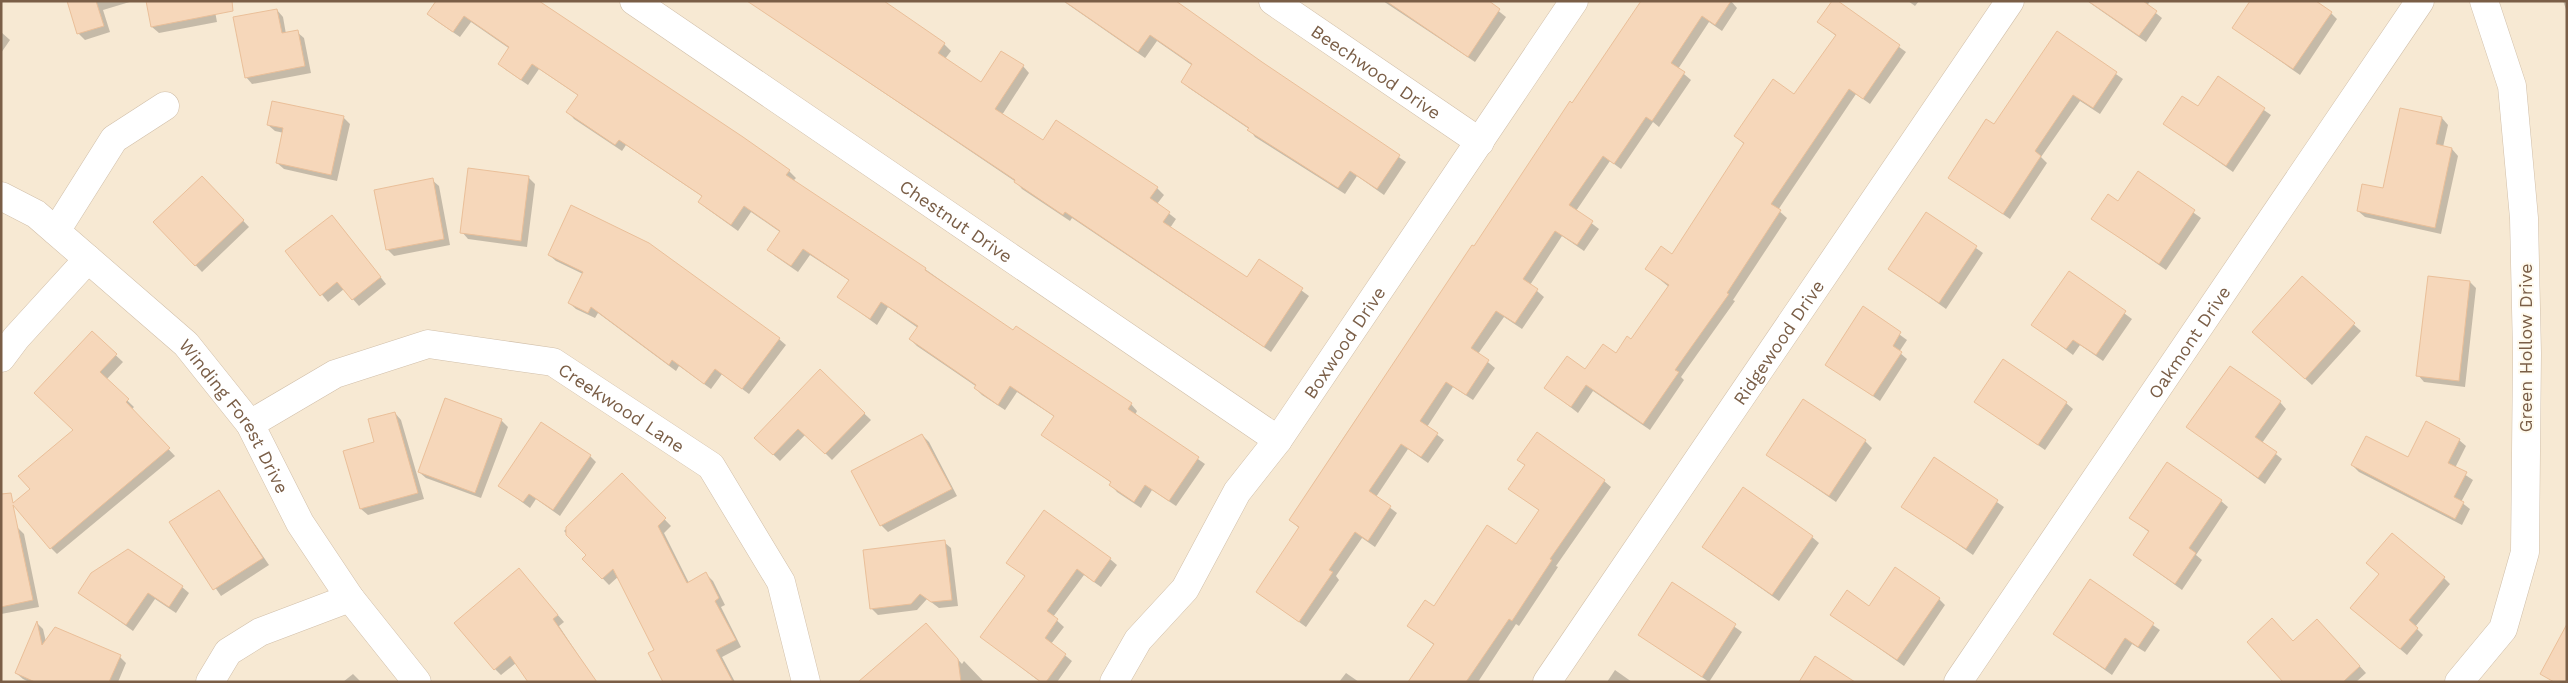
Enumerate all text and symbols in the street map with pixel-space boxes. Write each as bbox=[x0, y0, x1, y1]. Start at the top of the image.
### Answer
street label: Beechwood Drive bbox=[1307, 20, 1445, 123]
street label: Chestnut Drive bbox=[896, 175, 1017, 266]
street label: Green Hollow Drive bbox=[2515, 263, 2536, 433]
street label: Ridgewood Drive bbox=[1728, 276, 1828, 409]
street label: Boxwood Drive bbox=[1299, 282, 1389, 402]
street label: Oakmont Drive bbox=[2143, 282, 2234, 402]
street label: Winding Forest Drive bbox=[175, 334, 294, 497]
street label: Creekwood Lane bbox=[555, 358, 689, 456]

